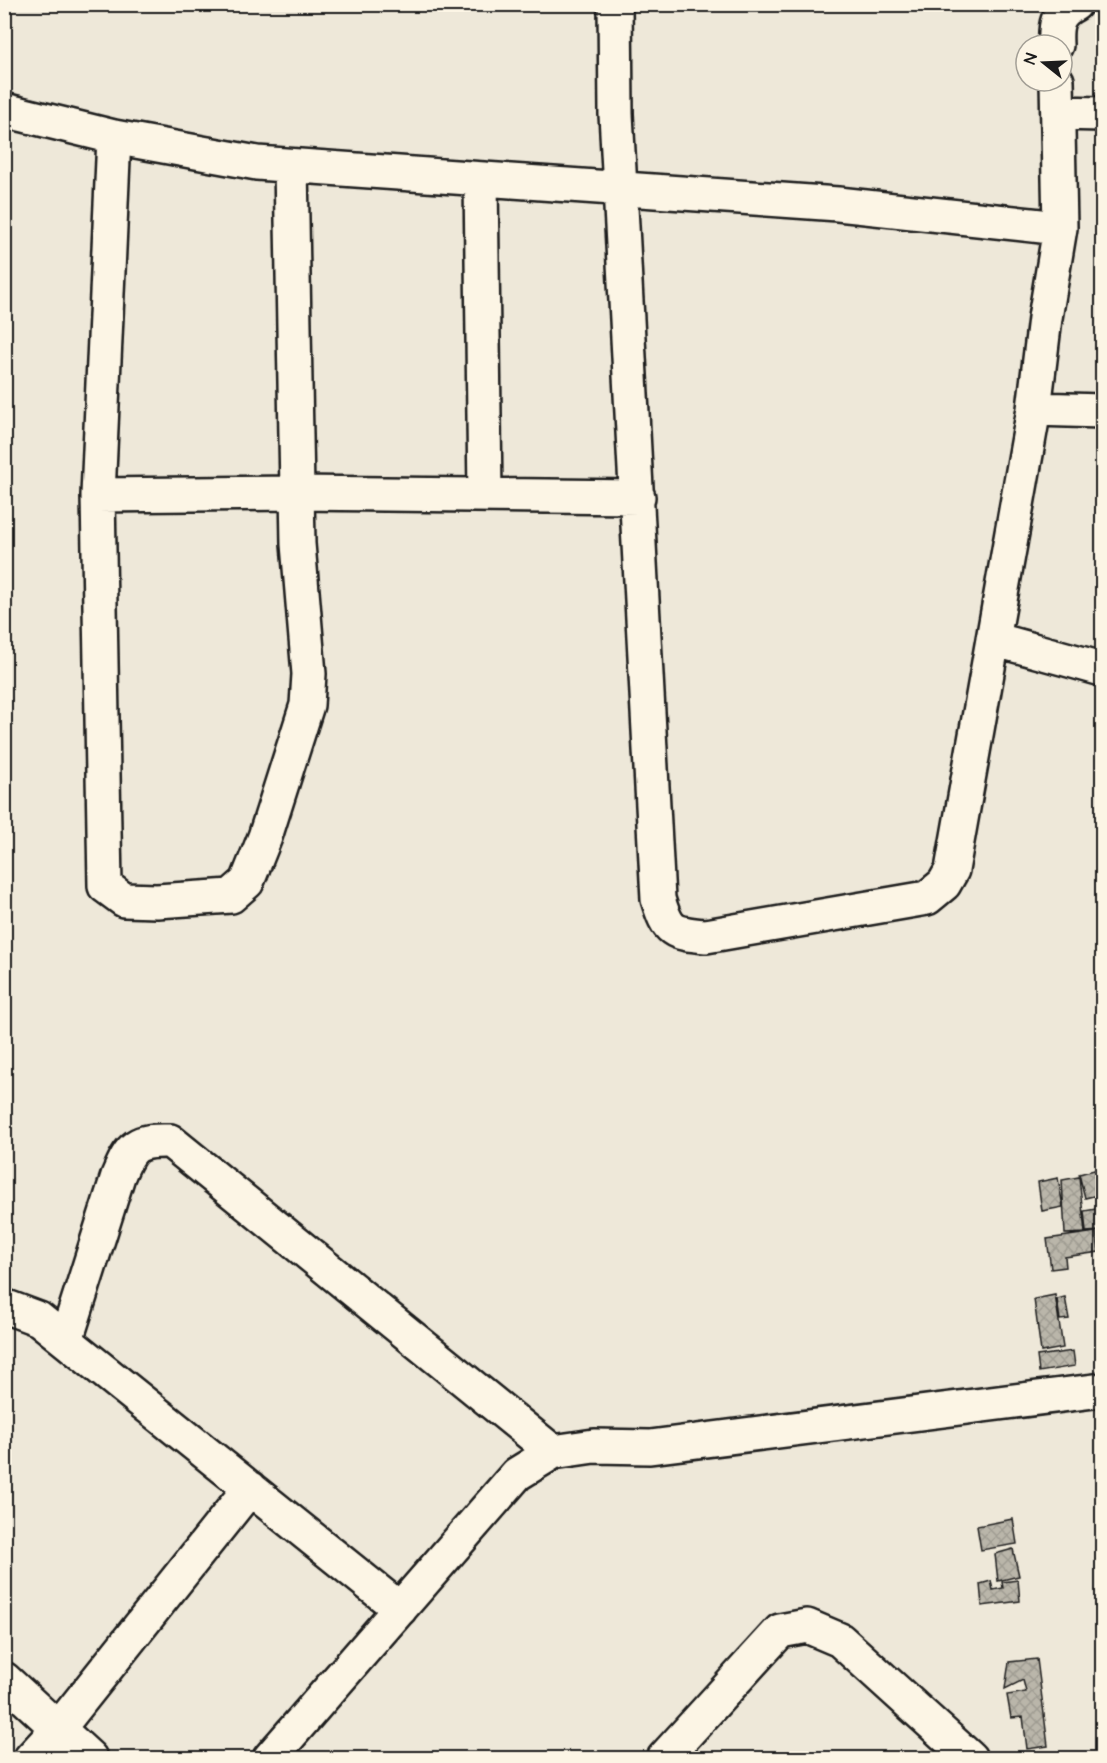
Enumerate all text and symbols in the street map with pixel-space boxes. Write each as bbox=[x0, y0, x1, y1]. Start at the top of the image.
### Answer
north arrow bbox=[1014, 33, 1074, 93]
text: N bbox=[1019, 51, 1043, 67]

